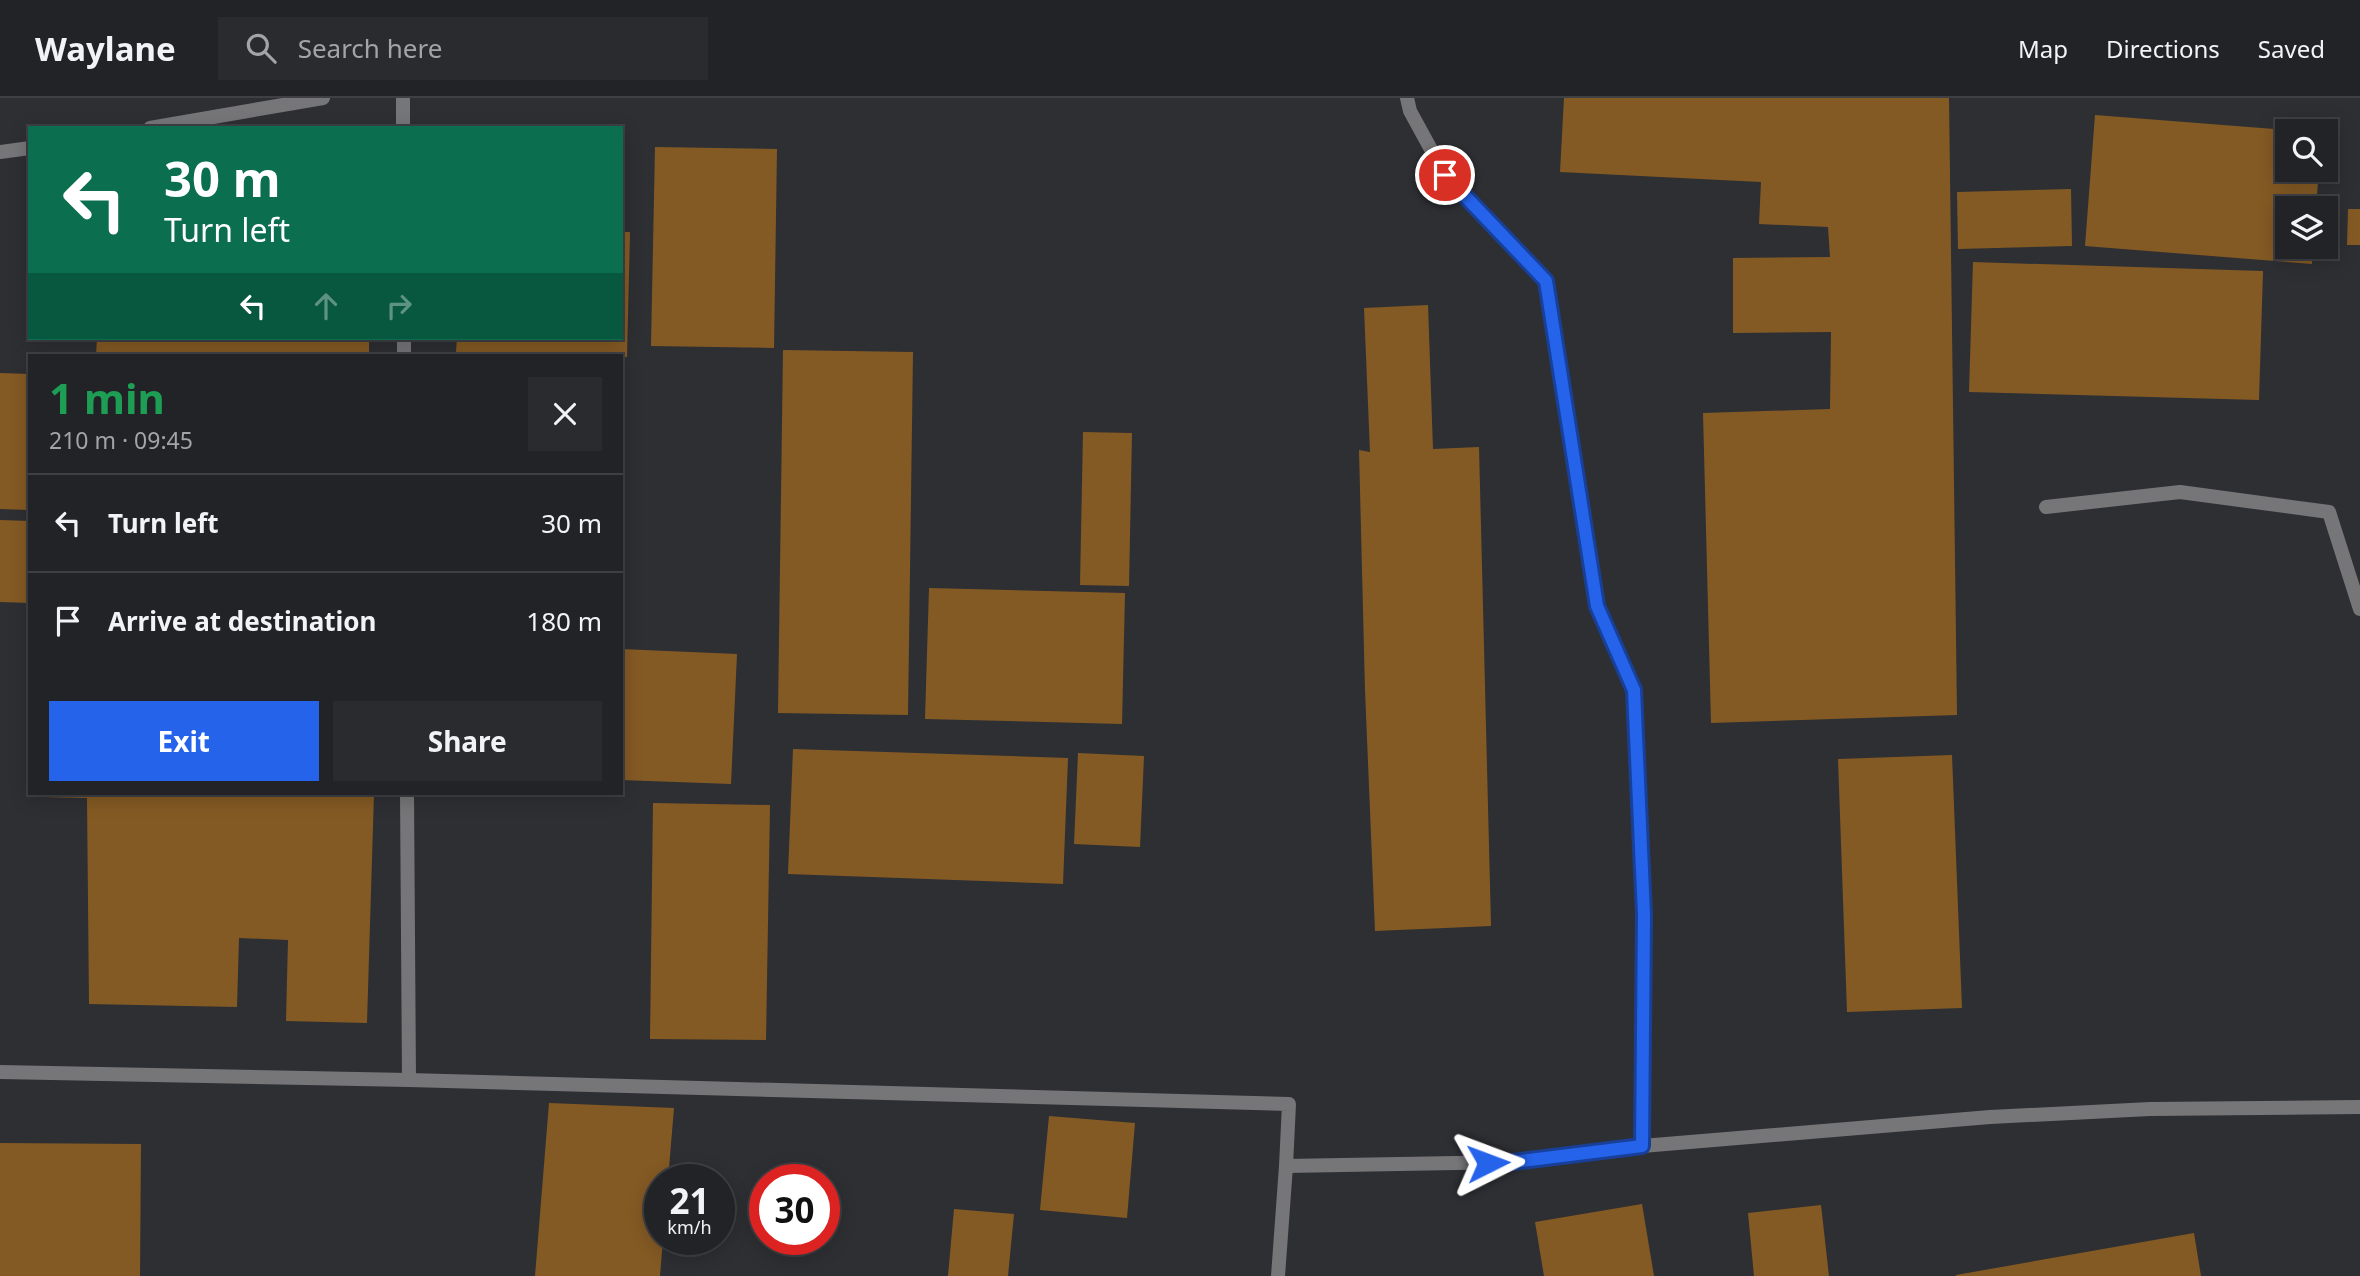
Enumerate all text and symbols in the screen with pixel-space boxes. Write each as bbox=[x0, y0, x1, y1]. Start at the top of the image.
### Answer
search box bbox=[218, 17, 708, 80]
text: Waylane bbox=[35, 26, 176, 71]
icon: search bbox=[242, 29, 280, 67]
text: Search here bbox=[298, 30, 442, 66]
text: Map bbox=[2018, 32, 2068, 65]
text: Directions bbox=[2106, 32, 2220, 65]
text: Saved bbox=[2258, 32, 2325, 65]
map controls bbox=[2275, 119, 2338, 259]
button: search bbox=[2275, 119, 2338, 182]
text: 30 m bbox=[164, 145, 281, 211]
pin bbox=[1415, 145, 1475, 205]
icon: left bbox=[49, 154, 140, 245]
icon: arrive bbox=[1426, 156, 1464, 194]
button: layers bbox=[2275, 196, 2338, 259]
text: Turn left bbox=[164, 208, 290, 251]
icon: left bbox=[234, 287, 272, 325]
icon: ahead bbox=[307, 287, 345, 325]
icon: right bbox=[380, 287, 418, 325]
text: 1 min bbox=[49, 369, 165, 426]
button: close bbox=[528, 377, 602, 451]
text: 210 m · 09:45 bbox=[49, 424, 193, 456]
icon: left bbox=[49, 504, 87, 542]
text: Turn left bbox=[108, 505, 219, 541]
text: 30 m bbox=[541, 505, 602, 541]
icon: arrive bbox=[49, 602, 87, 640]
text: Arrive at destination bbox=[108, 603, 377, 639]
text: 180 m bbox=[526, 603, 602, 639]
button: Exit bbox=[49, 701, 319, 781]
button: Share bbox=[333, 701, 602, 781]
position arrow bbox=[1451, 1126, 1525, 1200]
speed limit sign: 30 bbox=[749, 1164, 840, 1255]
text: 21 bbox=[669, 1177, 710, 1224]
text: km/h bbox=[667, 1215, 712, 1239]

